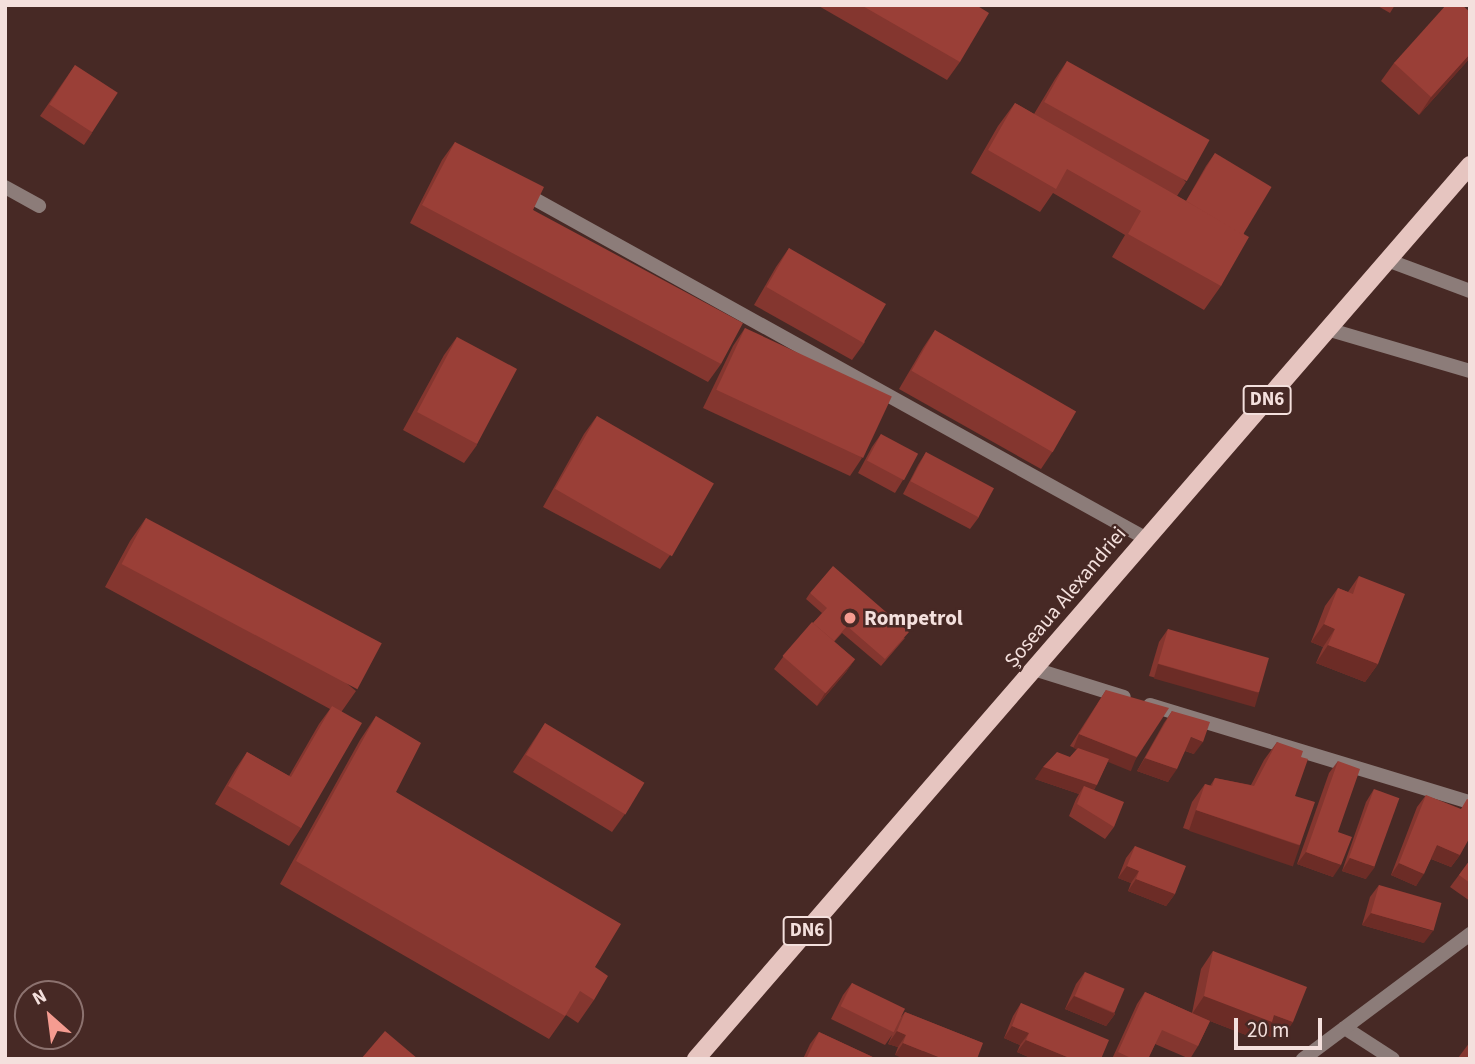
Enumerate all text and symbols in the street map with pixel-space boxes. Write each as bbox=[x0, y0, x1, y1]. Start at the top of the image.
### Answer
road number: DN6 bbox=[1242, 384, 1292, 416]
street label: Șoseaua Alexandriei bbox=[999, 521, 1131, 673]
place label: Rompetrol bbox=[864, 605, 963, 631]
marker: Rompetrol bbox=[842, 610, 858, 626]
road number: DN6 bbox=[782, 916, 832, 946]
north arrow bbox=[14, 980, 84, 1050]
text: N bbox=[28, 983, 52, 1013]
scale bar bbox=[1237, 1004, 1324, 1048]
text: 20 m bbox=[1247, 1015, 1289, 1045]

